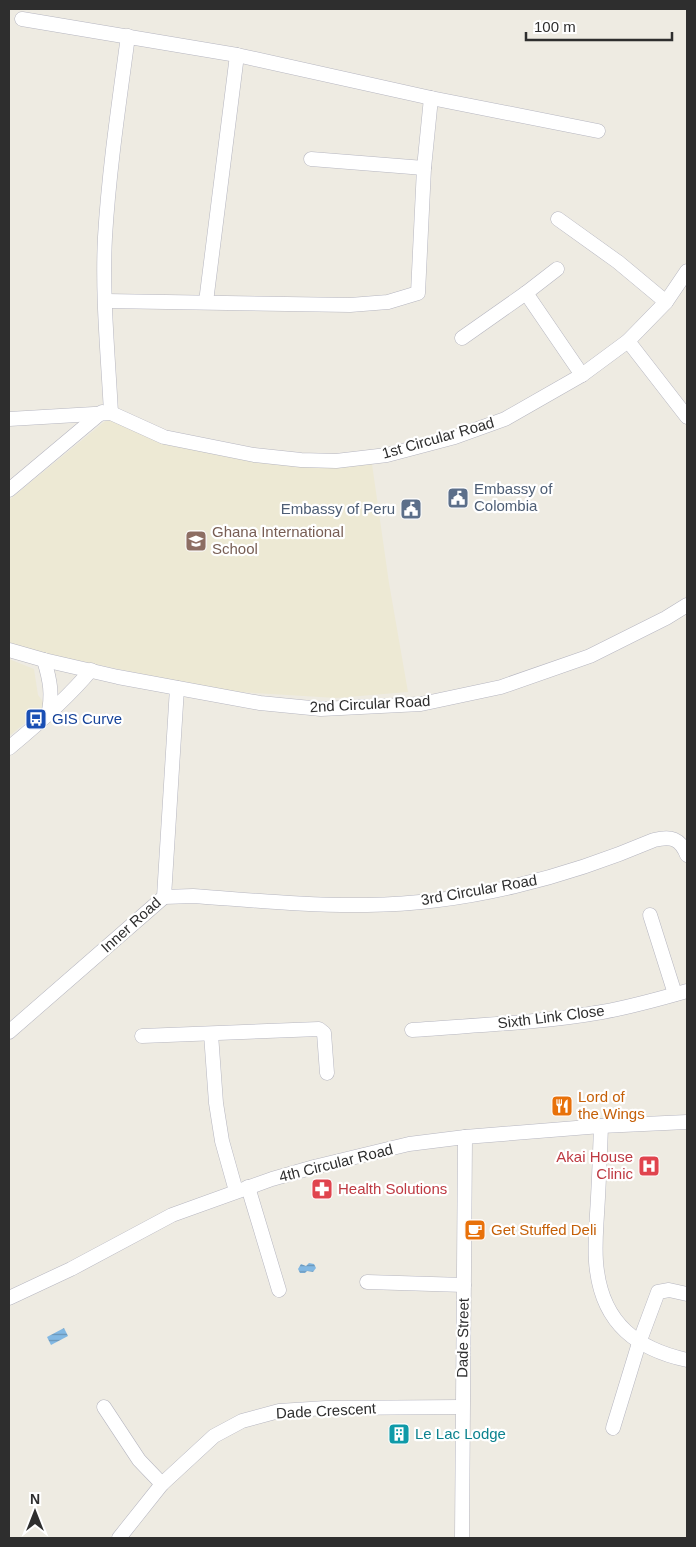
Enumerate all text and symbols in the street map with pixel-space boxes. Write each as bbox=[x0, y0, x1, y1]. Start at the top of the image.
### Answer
scale bar bbox=[526, 10, 672, 42]
text: 100 m bbox=[534, 18, 576, 35]
street label: 1st Circular Road bbox=[380, 413, 496, 462]
place label: Embassy of Colombia bbox=[474, 480, 553, 514]
public building icon: Embassy of Colombia bbox=[446, 486, 470, 510]
public building icon: Embassy of Peru bbox=[399, 497, 423, 521]
place label: Embassy of Peru bbox=[281, 500, 395, 517]
place label: Ghana International School bbox=[212, 523, 344, 557]
school or university icon: Ghana International School bbox=[184, 529, 208, 553]
street label: 2nd Circular Road bbox=[309, 692, 431, 715]
bus stop icon: GIS Curve bbox=[24, 707, 48, 731]
place label: GIS Curve bbox=[52, 710, 122, 727]
street label: 3rd Circular Road bbox=[420, 871, 538, 908]
street label: Inner Road bbox=[97, 893, 164, 956]
street label: Sixth Link Close bbox=[497, 1002, 605, 1031]
place label: Lord of the Wings bbox=[578, 1088, 645, 1122]
restaurant icon: Lord of the Wings bbox=[550, 1094, 574, 1118]
street label: 4th Circular Road bbox=[277, 1140, 395, 1185]
place label: Akai House Clinic bbox=[556, 1148, 633, 1182]
hospital icon: Akai House Clinic bbox=[637, 1154, 661, 1178]
pharmacy icon: Health Solutions bbox=[310, 1177, 334, 1201]
place label: Health Solutions bbox=[338, 1180, 447, 1197]
cafe icon: Get Stuffed Deli bbox=[463, 1218, 487, 1242]
place label: Get Stuffed Deli bbox=[491, 1221, 597, 1238]
street label: Dade Street bbox=[453, 1297, 472, 1378]
street label: Dade Crescent bbox=[276, 1399, 377, 1422]
building icon: Le Lac Lodge bbox=[387, 1422, 411, 1446]
place label: Le Lac Lodge bbox=[415, 1425, 506, 1442]
north arrow bbox=[10, 1487, 60, 1537]
text: N bbox=[30, 1491, 40, 1507]

